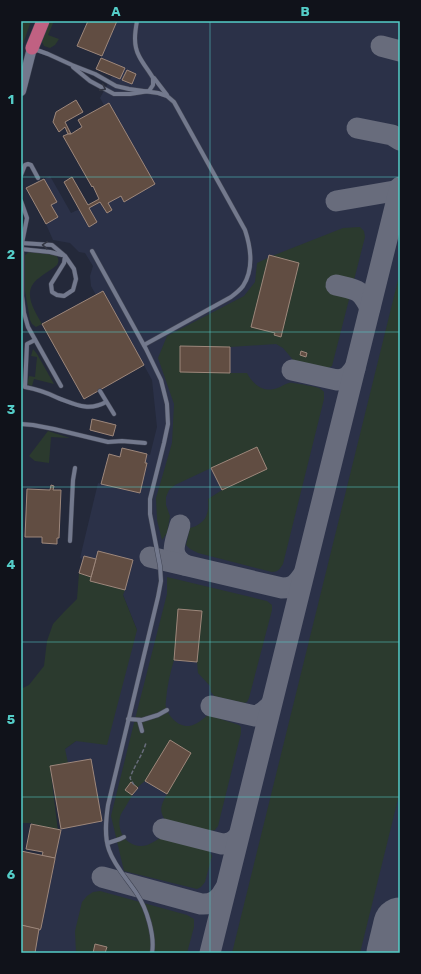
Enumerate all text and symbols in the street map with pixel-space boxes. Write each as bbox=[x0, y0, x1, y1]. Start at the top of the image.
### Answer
text: A bbox=[111, 4, 121, 19]
text: B bbox=[300, 4, 310, 19]
one-way arrow bbox=[99, 83, 106, 91]
text: 1 bbox=[8, 92, 14, 107]
one-way arrow bbox=[42, 240, 48, 249]
text: 2 bbox=[7, 247, 15, 262]
text: 3 bbox=[7, 402, 16, 417]
text: 4 bbox=[7, 557, 16, 572]
text: 5 bbox=[7, 712, 15, 727]
text: 6 bbox=[7, 867, 16, 882]

